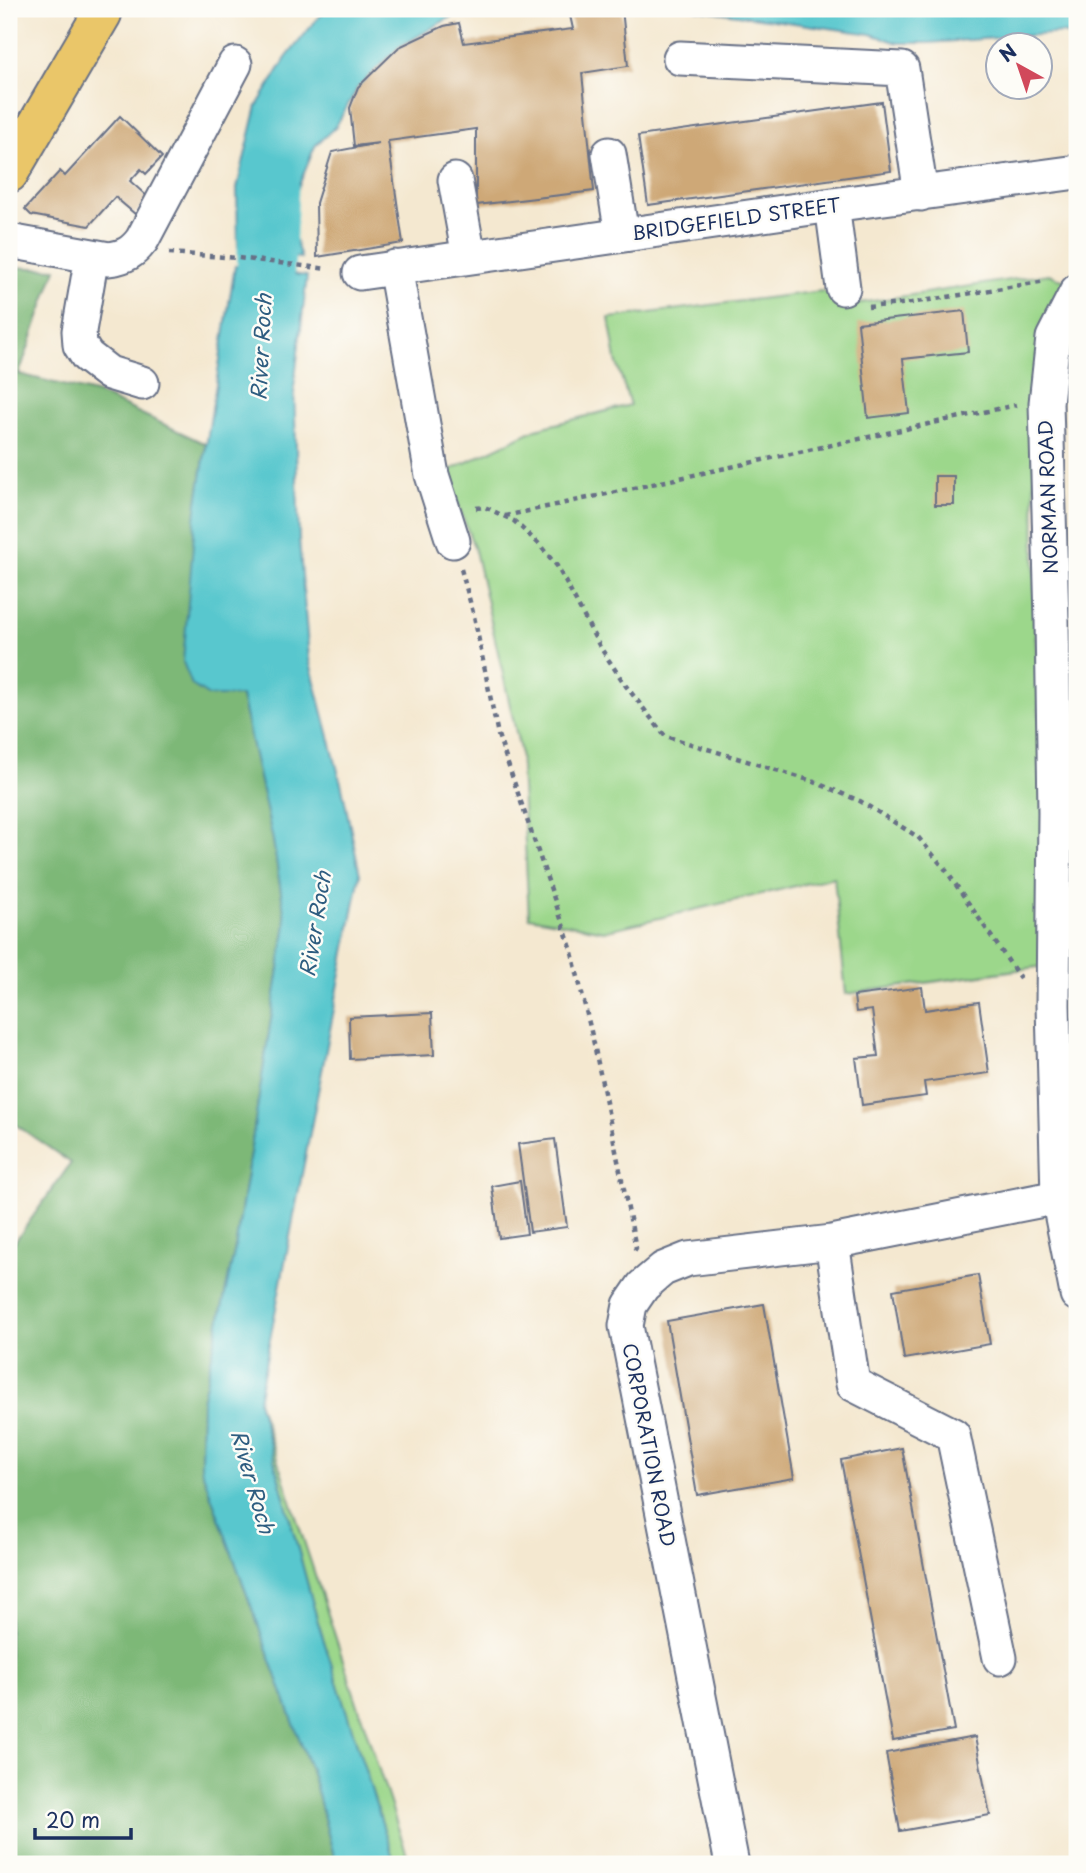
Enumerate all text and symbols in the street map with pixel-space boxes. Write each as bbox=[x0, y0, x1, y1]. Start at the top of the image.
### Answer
north arrow bbox=[984, 32, 1054, 102]
text: N bbox=[993, 37, 1022, 68]
street label: BRIDGEFIELD STREET bbox=[630, 189, 842, 247]
water label: River Roch bbox=[241, 291, 279, 401]
street label: NORMAN ROAD bbox=[1030, 420, 1064, 575]
water label: River Roch bbox=[290, 867, 338, 979]
street label: CORPORATION ROAD bbox=[617, 1341, 683, 1549]
water label: River Roch bbox=[224, 1426, 284, 1538]
scale bar bbox=[35, 1796, 131, 1840]
text: 20 m bbox=[46, 1803, 100, 1835]

